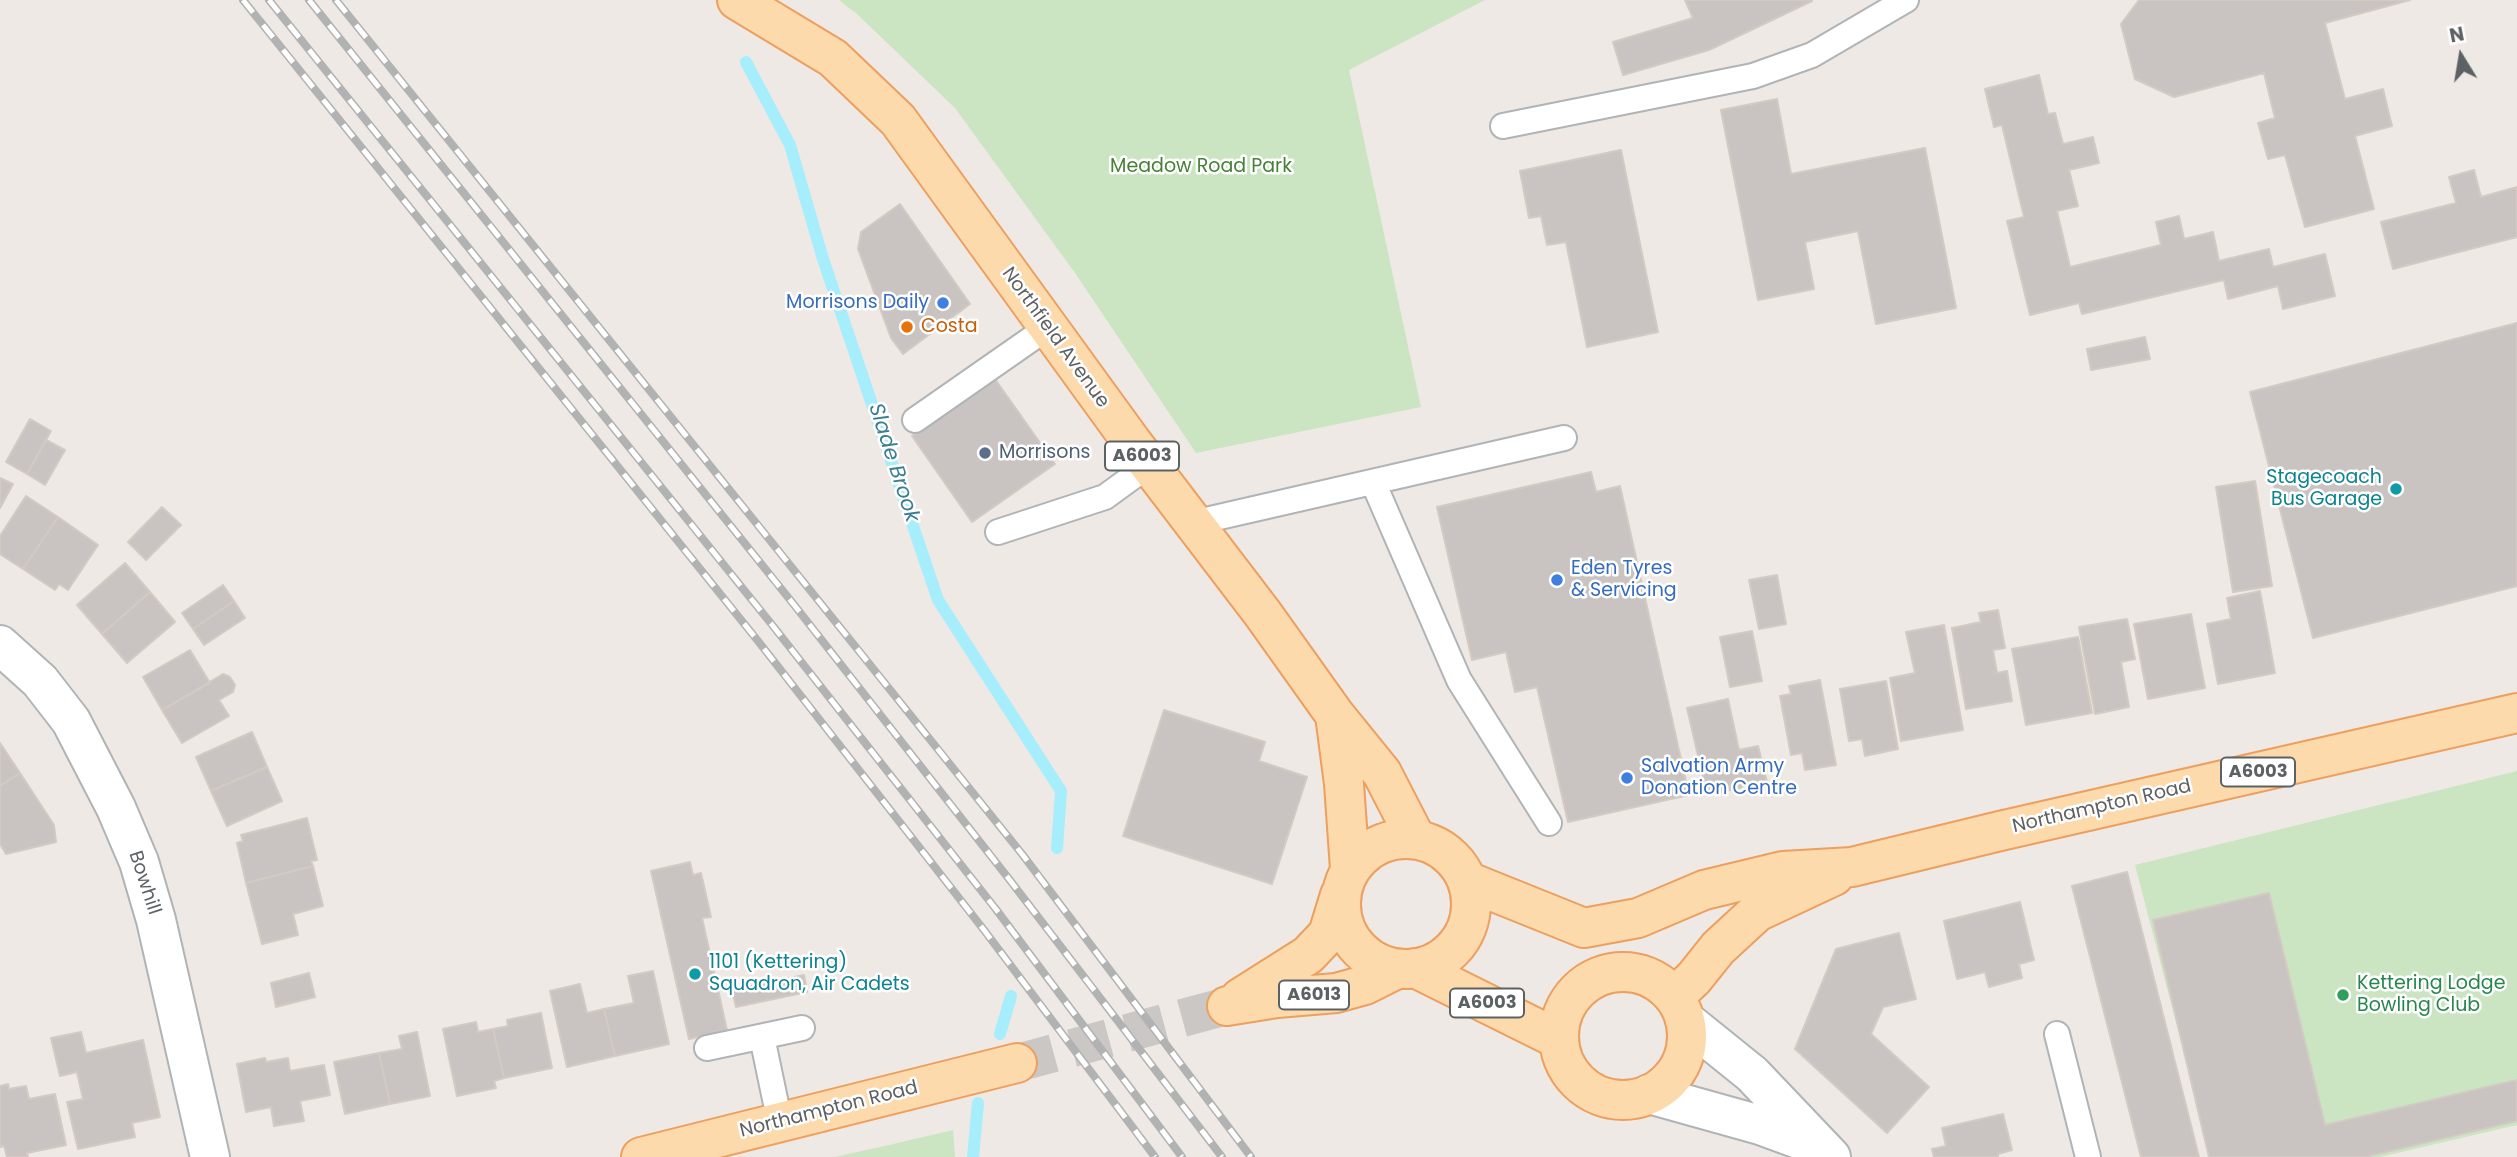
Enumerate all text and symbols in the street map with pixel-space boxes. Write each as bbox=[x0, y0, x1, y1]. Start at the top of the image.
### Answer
text: N bbox=[2447, 20, 2466, 50]
north arrow bbox=[2426, 21, 2496, 91]
park label: Meadow Road Park bbox=[1110, 156, 1292, 178]
street label: Northfield Avenue bbox=[996, 263, 1114, 413]
place label: Morrisons Daily bbox=[786, 292, 929, 314]
marker: Morrisons Daily bbox=[935, 295, 951, 311]
place label: Costa bbox=[921, 316, 978, 338]
marker: Costa bbox=[899, 319, 915, 335]
water label: Slade Brook bbox=[862, 400, 924, 526]
place label: Morrisons bbox=[999, 442, 1091, 464]
road number: A6003 bbox=[1105, 442, 1179, 470]
marker: Morrisons bbox=[977, 445, 993, 461]
place label: Stagecoach Bus Garage bbox=[2266, 467, 2382, 511]
marker: Stagecoach Bus Garage bbox=[2388, 481, 2404, 497]
place label: Eden Tyres & Servicing bbox=[1571, 558, 1677, 602]
marker: Eden Tyres & Servicing bbox=[1549, 572, 1565, 588]
place label: Salvation Army Donation Centre bbox=[1641, 756, 1797, 800]
road number: A6003 bbox=[2221, 758, 2295, 786]
marker: Salvation Army Donation Centre bbox=[1619, 770, 1635, 786]
street label: Northampton Road bbox=[2010, 775, 2194, 839]
street label: Bowhill bbox=[123, 848, 165, 918]
place label: 1101 (Kettering) Squadron, Air Cadets bbox=[709, 952, 910, 996]
marker: 1101 (Kettering) Squadron, Air Cadets bbox=[687, 966, 703, 982]
place label: Kettering Lodge Bowling Club bbox=[2357, 973, 2505, 1017]
road number: A6013 bbox=[1279, 980, 1349, 1010]
marker: Kettering Lodge Bowling Club bbox=[2335, 987, 2351, 1003]
road number: A6003 bbox=[1450, 988, 1524, 1018]
street label: Northampton Road bbox=[738, 1077, 920, 1143]

